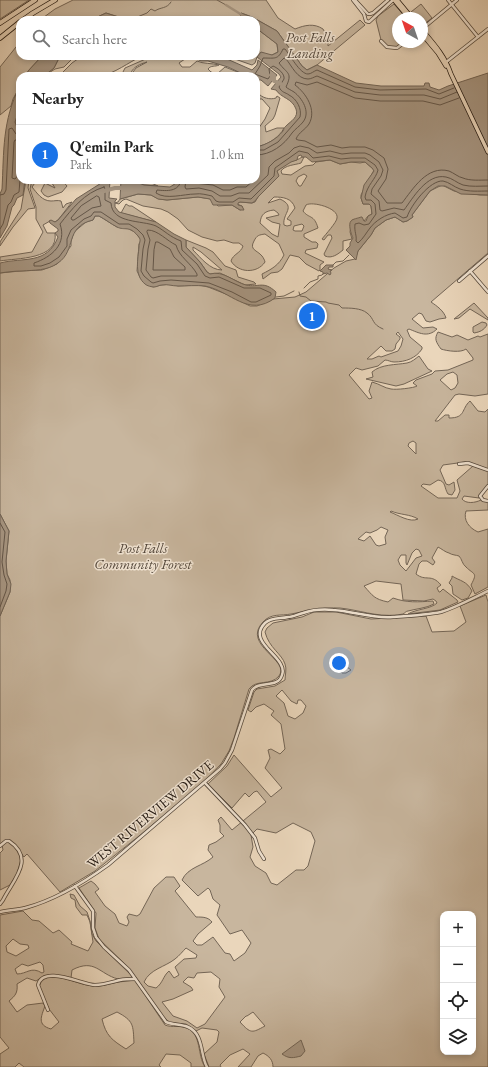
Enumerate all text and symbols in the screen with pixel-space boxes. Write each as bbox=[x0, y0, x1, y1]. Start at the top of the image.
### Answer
north arrow bbox=[392, 12, 428, 48]
search box bbox=[16, 16, 260, 60]
icon: search bbox=[30, 27, 52, 49]
park label: Post Falls Landing bbox=[286, 28, 335, 62]
text: Search here bbox=[62, 29, 127, 48]
text: Nearby bbox=[32, 87, 84, 109]
text: Q'emiln Park bbox=[70, 137, 154, 156]
text: 1 bbox=[42, 146, 48, 163]
text: 1.0 km bbox=[210, 146, 244, 163]
text: Park bbox=[70, 156, 92, 173]
pin: 1 bbox=[299, 301, 325, 331]
park label: Post Falls Community Forest bbox=[94, 539, 193, 573]
your location bbox=[329, 653, 349, 673]
street label: WEST RIVERVIEW DRIVE bbox=[83, 756, 217, 872]
map controls bbox=[440, 911, 476, 1055]
button: + bbox=[440, 911, 476, 947]
button: − bbox=[440, 947, 476, 983]
button: locate bbox=[440, 983, 476, 1019]
button: layers bbox=[440, 1019, 476, 1055]

